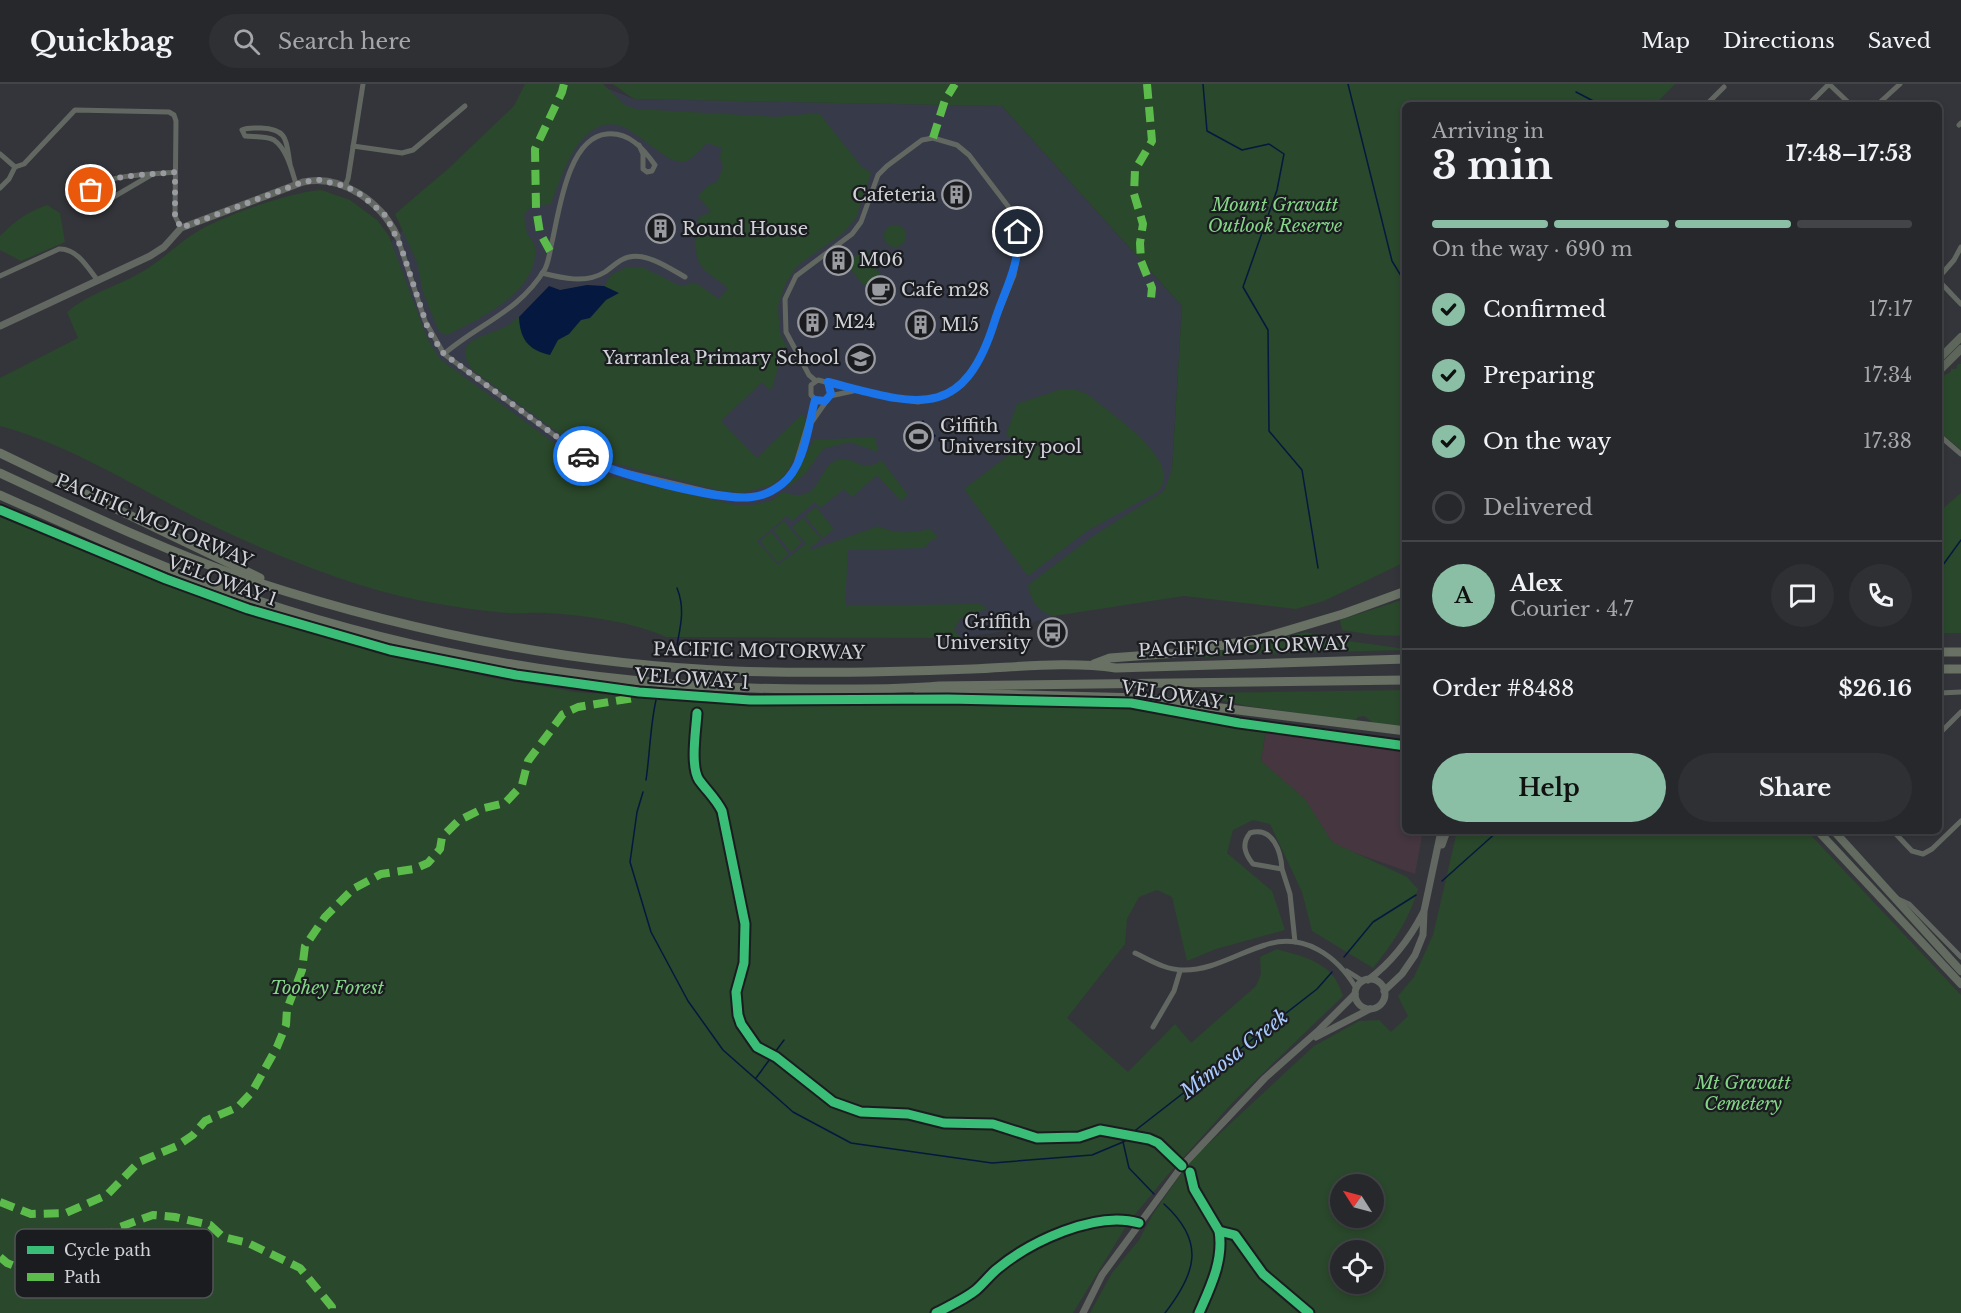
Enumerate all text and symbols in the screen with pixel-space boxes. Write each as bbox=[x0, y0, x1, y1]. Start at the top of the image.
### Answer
search box bbox=[209, 14, 629, 68]
text: Quickbag bbox=[30, 24, 173, 59]
icon: search bbox=[230, 25, 263, 58]
text: Search here bbox=[278, 28, 411, 55]
text: Map bbox=[1641, 28, 1690, 54]
text: Directions bbox=[1723, 28, 1835, 54]
text: Saved bbox=[1868, 28, 1931, 54]
text: Arriving in bbox=[1432, 119, 1544, 143]
text: 17:48–17:53 bbox=[1786, 140, 1912, 167]
text: 3 min bbox=[1432, 141, 1553, 190]
pin bbox=[65, 164, 116, 215]
icon: bag bbox=[74, 173, 107, 206]
building icon: Cafeteria bbox=[941, 179, 973, 211]
place label: Cafeteria bbox=[852, 184, 936, 206]
park label: Mount Gravatt Outlook Reserve bbox=[1208, 194, 1342, 237]
pin bbox=[992, 206, 1043, 257]
building icon: Round House bbox=[645, 213, 677, 245]
icon: home bbox=[1001, 215, 1034, 248]
place label: Round House bbox=[682, 218, 808, 240]
text: On the way · 690 m bbox=[1432, 237, 1632, 261]
building icon: M06 bbox=[822, 244, 854, 276]
place label: M06 bbox=[859, 249, 903, 271]
cafe icon: Cafe m28 bbox=[864, 274, 896, 306]
place label: Cafe m28 bbox=[901, 279, 989, 301]
icon: check bbox=[1432, 293, 1465, 326]
text: Confirmed bbox=[1483, 296, 1606, 323]
text: 17:17 bbox=[1868, 297, 1912, 321]
building icon: M24 bbox=[797, 306, 829, 338]
building icon: M15 bbox=[904, 309, 936, 341]
place label: M24 bbox=[834, 311, 875, 333]
place label: M15 bbox=[941, 314, 979, 336]
school or university icon: Yarranlea Primary School bbox=[844, 342, 876, 374]
place label: Yarranlea Primary School bbox=[602, 347, 839, 369]
icon: check bbox=[1432, 359, 1465, 392]
text: Preparing bbox=[1483, 362, 1594, 389]
text: 17:34 bbox=[1863, 363, 1912, 387]
place label: Giffith University pool bbox=[940, 415, 1082, 458]
sports icon: Giffith University pool bbox=[903, 420, 935, 452]
icon: check bbox=[1432, 425, 1465, 458]
courier bbox=[553, 426, 613, 486]
text: On the way bbox=[1483, 428, 1611, 455]
text: 17:38 bbox=[1863, 429, 1912, 453]
icon: car bbox=[567, 440, 600, 473]
street label: PACIFIC MOTORWAY bbox=[52, 469, 257, 573]
text: Delivered bbox=[1483, 494, 1593, 521]
street label: VELOWAY 1 bbox=[163, 551, 280, 611]
button: chat bbox=[1771, 564, 1834, 627]
button: phone bbox=[1849, 564, 1912, 627]
text: Alex bbox=[1510, 570, 1563, 597]
text: A bbox=[1455, 582, 1472, 609]
text: Courier · 4.7 bbox=[1510, 597, 1633, 621]
place label: Griffith University bbox=[936, 611, 1031, 654]
bus stop icon: Griffith University bbox=[1036, 616, 1068, 648]
street label: PACIFIC MOTORWAY bbox=[1138, 632, 1351, 662]
street label: PACIFIC MOTORWAY bbox=[653, 638, 866, 664]
street label: VELOWAY 1 bbox=[633, 664, 750, 694]
text: Order #8488 bbox=[1432, 675, 1574, 702]
text: $26.16 bbox=[1839, 675, 1912, 702]
street label: VELOWAY 1 bbox=[1119, 676, 1236, 716]
button: Help bbox=[1432, 753, 1666, 822]
button: Share bbox=[1678, 753, 1912, 822]
park label: Toohey Forest bbox=[270, 977, 385, 999]
water label: Mimosa Creek bbox=[1174, 1004, 1293, 1104]
park label: Mt Gravatt Cemetery bbox=[1694, 1072, 1791, 1115]
north arrow bbox=[1330, 1174, 1384, 1228]
map controls bbox=[1330, 1174, 1384, 1294]
legend bbox=[15, 1229, 213, 1298]
text: Cycle path bbox=[64, 1240, 151, 1260]
button: locate bbox=[1330, 1240, 1384, 1294]
text: Path bbox=[64, 1267, 101, 1287]

